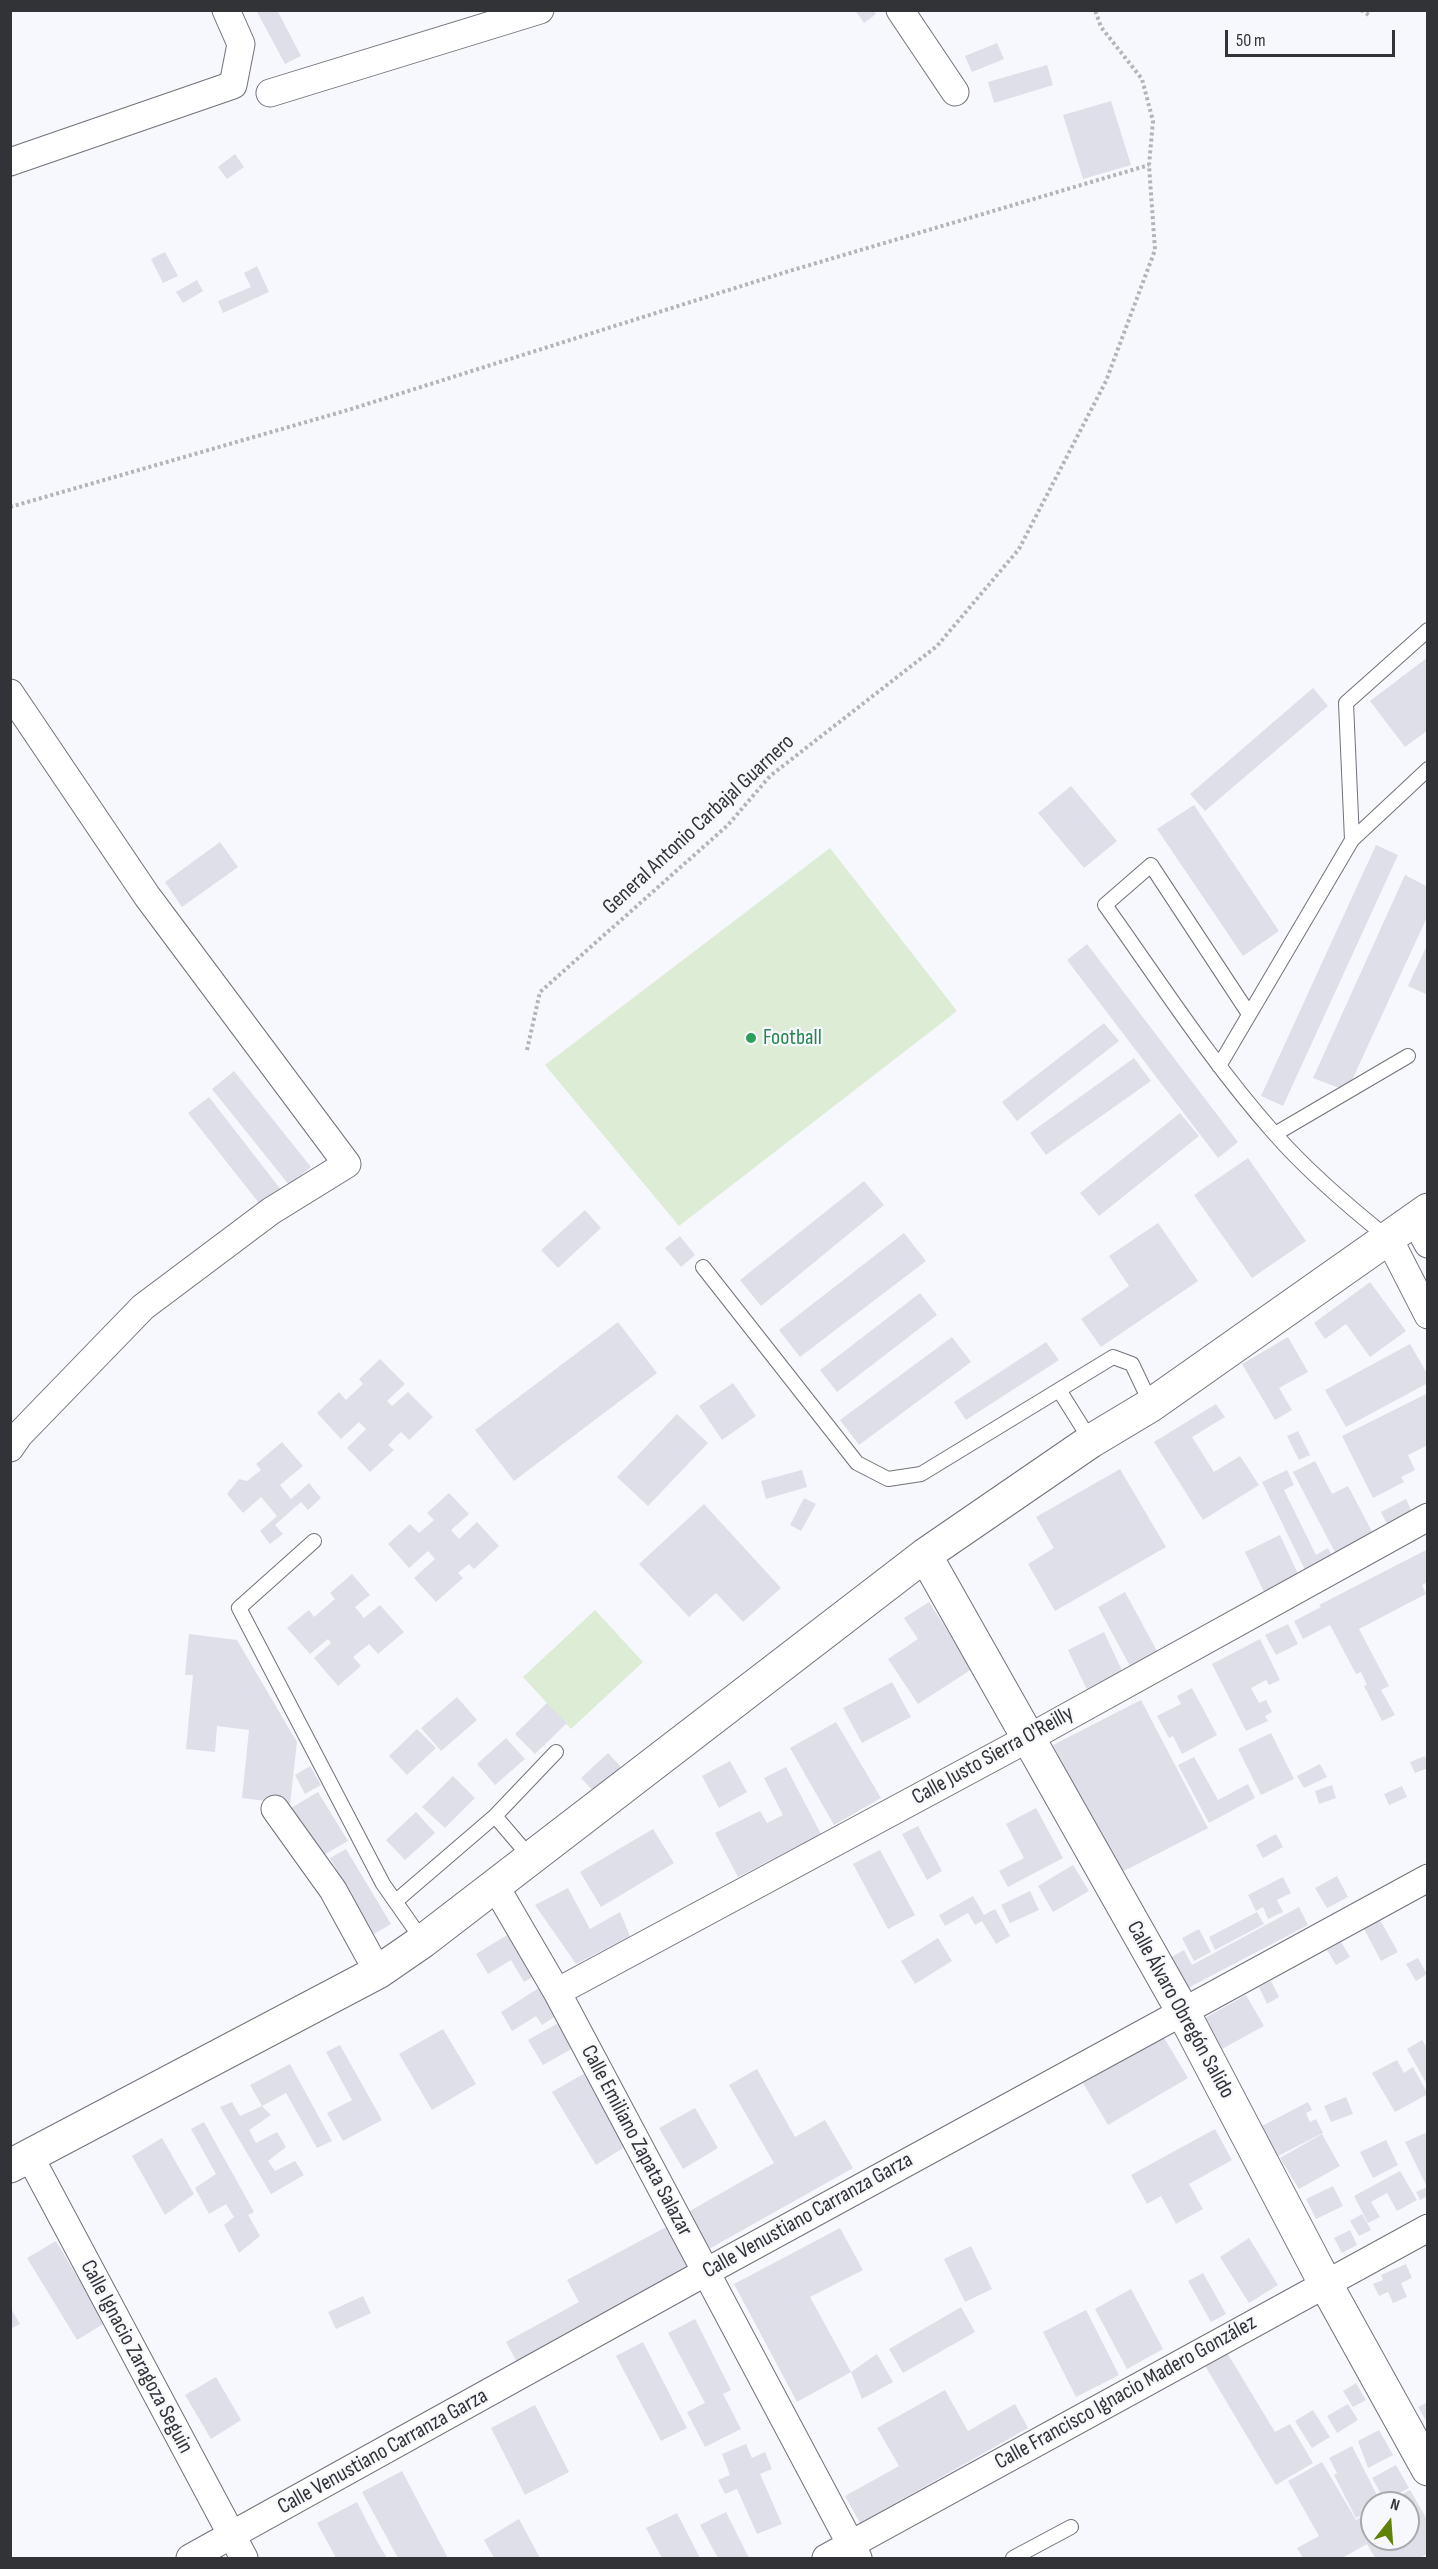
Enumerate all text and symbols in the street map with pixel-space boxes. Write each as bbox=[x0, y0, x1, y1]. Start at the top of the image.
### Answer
scale bar bbox=[1228, 18, 1398, 56]
text: 50 m bbox=[1236, 30, 1266, 51]
street label: General Antonio Carbajal Guarnero bbox=[598, 729, 800, 921]
place label: Football bbox=[763, 1025, 822, 1051]
marker: Football bbox=[744, 1031, 758, 1045]
street label: Calle Justo Sierra O'Reilly bbox=[908, 1701, 1078, 1811]
street label: Calle Álvaro Obregón Salido bbox=[1120, 1917, 1240, 2103]
street label: Calle Emiliano Zapata Salazar bbox=[575, 2041, 697, 2241]
street label: Calle Venustiano Carranza Garza bbox=[698, 2147, 918, 2285]
street label: Calle Ignacio Zaragoza Seguin bbox=[74, 2256, 198, 2458]
street label: Calle Francisco Ignacio Madero González bbox=[991, 2310, 1261, 2476]
street label: Calle Venustiano Carranza Garza bbox=[273, 2383, 493, 2521]
north arrow bbox=[1360, 2491, 1420, 2551]
text: N bbox=[1388, 2495, 1402, 2516]

